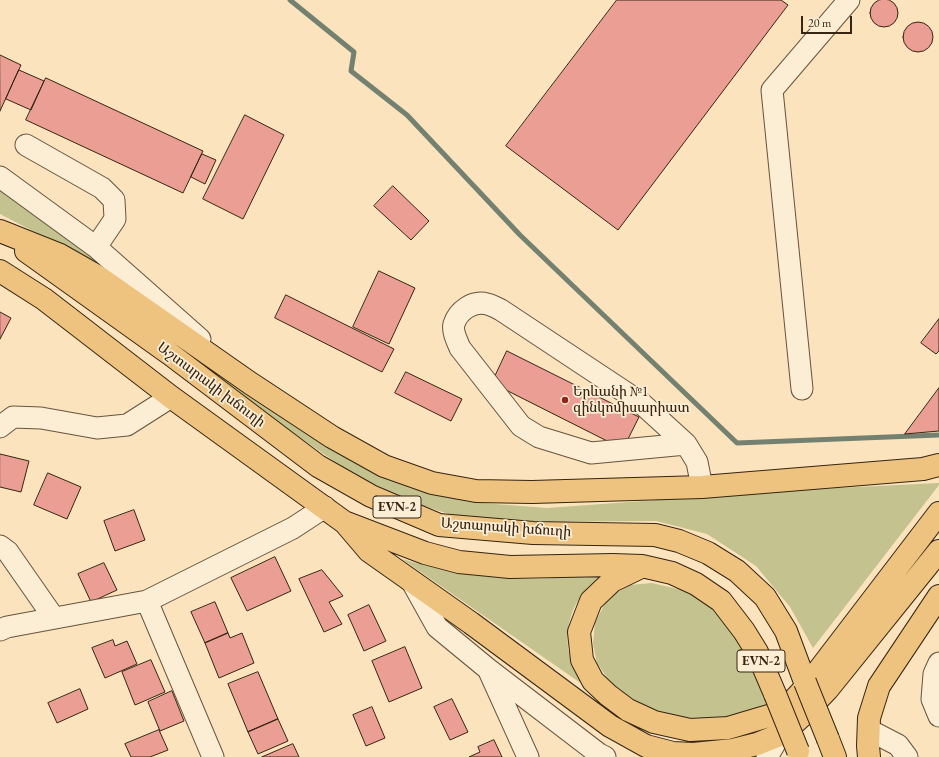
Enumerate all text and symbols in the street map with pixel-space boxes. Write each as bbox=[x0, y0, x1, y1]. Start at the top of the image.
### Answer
scale bar bbox=[803, 8, 854, 34]
text: 20 m bbox=[808, 15, 831, 31]
street label: Աշտարակի խճուղի bbox=[154, 339, 268, 431]
place label: Երևանի №1 զինկոմիսարիատ bbox=[573, 384, 690, 416]
marker: Երևանի №1 զինկոմիսարիատ bbox=[560, 395, 570, 405]
road number: EVN-2 bbox=[373, 496, 421, 518]
street label: Աշտարակի խճուղի bbox=[440, 515, 572, 541]
road number: EVN-2 bbox=[737, 650, 785, 672]

